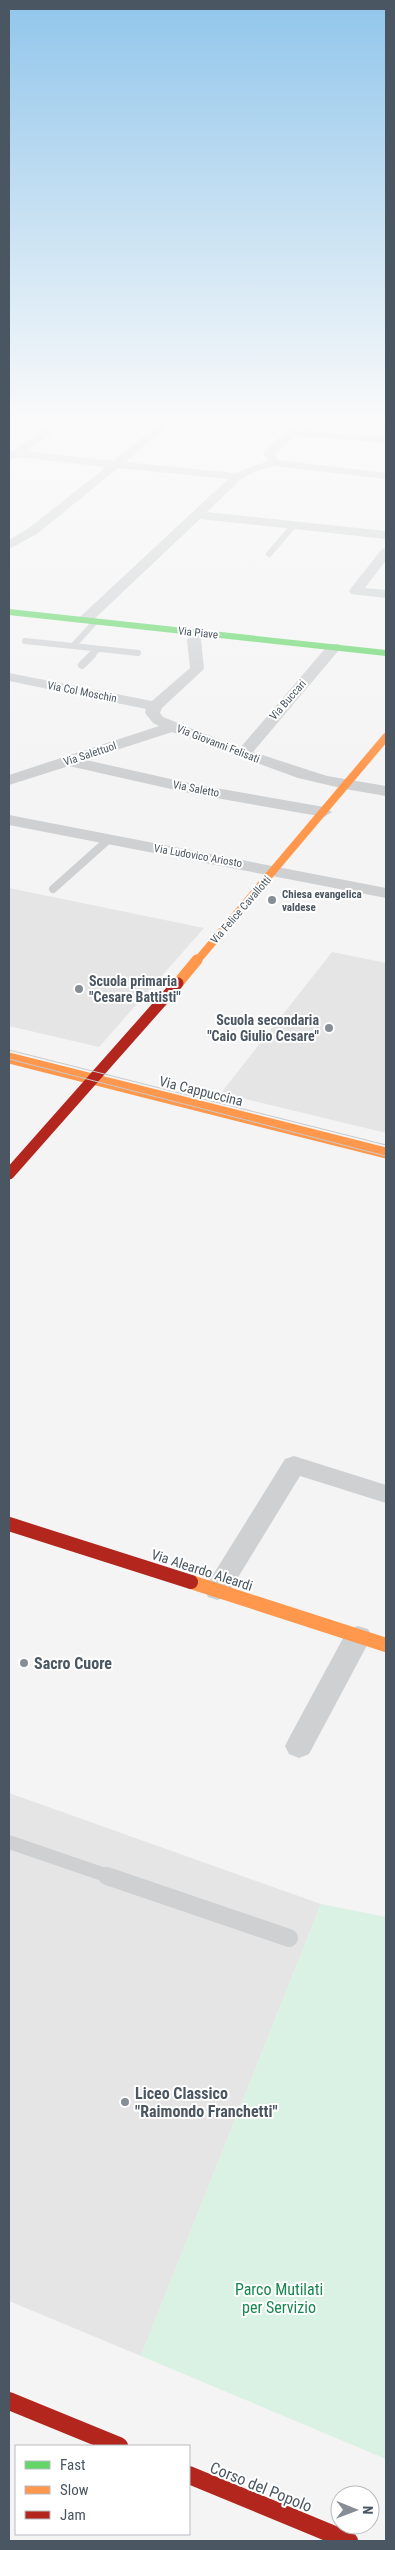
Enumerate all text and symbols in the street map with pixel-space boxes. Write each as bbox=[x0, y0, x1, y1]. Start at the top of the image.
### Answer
street label: Via Piave bbox=[177, 624, 219, 642]
street label: Via Buccari bbox=[267, 677, 309, 723]
street label: Via Col Moschin bbox=[46, 679, 118, 705]
street label: Via Giovanni Felisati bbox=[175, 722, 261, 766]
street label: Via Salettuol bbox=[62, 739, 118, 769]
street label: Via Saletto bbox=[172, 778, 221, 800]
street label: Via Ludovico Ariosto bbox=[153, 842, 244, 870]
street label: Via Felice Cavallotti bbox=[208, 873, 274, 947]
place label: Chiesa evangelica valdese bbox=[282, 888, 362, 914]
marker: Chiesa evangelica valdese bbox=[266, 894, 278, 906]
place label: Scuola primaria "Cesare Battisti" bbox=[89, 973, 181, 1005]
marker: Scuola primaria "Cesare Battisti" bbox=[73, 983, 85, 995]
place label: Scuola secondaria "Caio Giulio Cesare" bbox=[207, 1012, 320, 1044]
marker: Scuola secondaria "Caio Giulio Cesare" bbox=[323, 1022, 335, 1034]
street label: Via Cappuccina bbox=[157, 1073, 245, 1109]
street label: Via Aleardo Aleardi bbox=[149, 1546, 255, 1594]
place label: Sacro Cuore bbox=[34, 1654, 112, 1673]
marker: Sacro Cuore bbox=[18, 1657, 30, 1669]
place label: Liceo Classico "Raimondo Franchetti" bbox=[135, 2084, 278, 2121]
marker: Liceo Classico "Raimondo Franchetti" bbox=[119, 2096, 131, 2108]
park label: Parco Mutilati per Servizio bbox=[235, 2280, 323, 2317]
legend bbox=[15, 2445, 190, 2535]
text: Fast bbox=[60, 2456, 85, 2474]
street label: Corso del Popolo bbox=[207, 2458, 315, 2516]
text: Slow bbox=[60, 2481, 89, 2499]
north arrow bbox=[330, 2485, 380, 2535]
text: Jam bbox=[60, 2506, 86, 2524]
text: N bbox=[360, 2506, 376, 2515]

